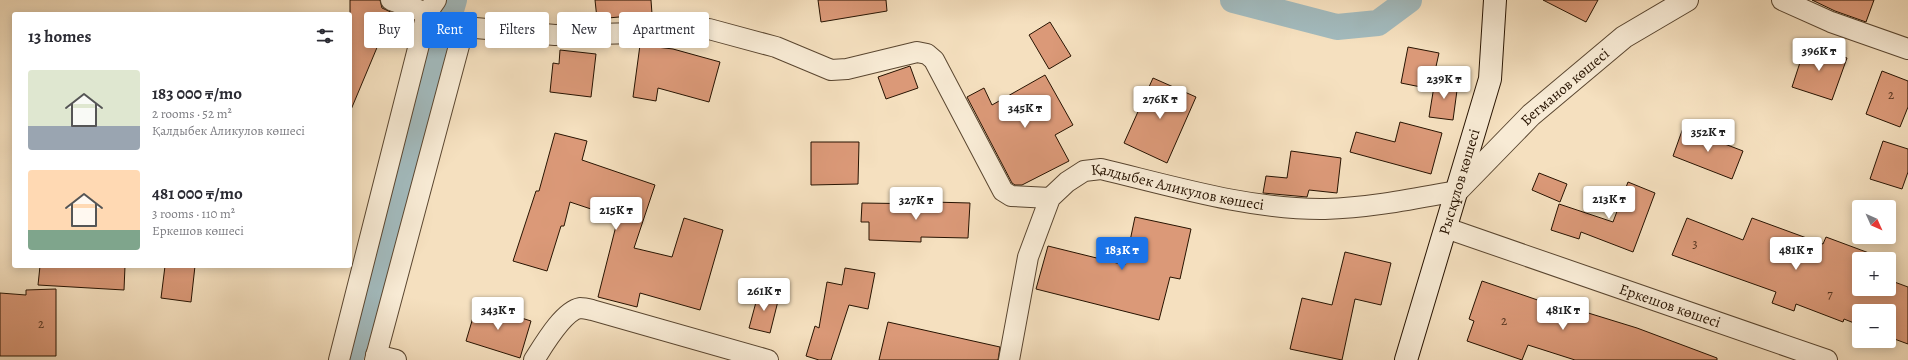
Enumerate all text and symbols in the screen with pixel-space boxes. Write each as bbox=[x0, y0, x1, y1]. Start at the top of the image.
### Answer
chip: Buy bbox=[364, 12, 414, 48]
chip: Rent bbox=[422, 12, 477, 48]
chip: Filters bbox=[485, 12, 549, 48]
chip: New bbox=[557, 12, 611, 48]
chip: Apartment bbox=[619, 12, 709, 48]
text: 13 homes bbox=[28, 25, 91, 48]
icon: filters bbox=[314, 25, 336, 47]
pin: 396K ₸ bbox=[1786, 38, 1852, 72]
text: 396K ₸ bbox=[1802, 42, 1836, 59]
street label: Бегманов көшесі bbox=[1516, 44, 1613, 130]
pin: 239K ₸ bbox=[1411, 66, 1477, 100]
text: 239K ₸ bbox=[1426, 70, 1462, 87]
text: 183 000 ₸/mo bbox=[152, 82, 242, 105]
icon: home bbox=[60, 86, 108, 134]
pin: 276K ₸ bbox=[1127, 86, 1193, 120]
house number: 2 bbox=[1888, 86, 1894, 103]
text: 276K ₸ bbox=[1142, 90, 1178, 107]
pin: 345K ₸ bbox=[992, 95, 1058, 129]
text: 345K ₸ bbox=[1008, 99, 1042, 116]
text: 2 rooms · 52 m² bbox=[152, 105, 232, 122]
pin: 352K ₸ bbox=[1675, 119, 1741, 153]
text: Қалдыбек Аликулов көшесі bbox=[152, 122, 305, 139]
text: 352K ₸ bbox=[1691, 123, 1725, 140]
street label: Рысқұлов көшесі bbox=[1434, 126, 1485, 237]
street label: Қалдыбек Аликулов көшесі bbox=[1090, 159, 1265, 215]
text: 481 000 ₸/mo bbox=[152, 182, 243, 205]
icon: home bbox=[60, 186, 108, 234]
pin: 213K ₸ bbox=[1576, 186, 1642, 220]
pin: 327K ₸ bbox=[883, 187, 949, 221]
text: 213K ₸ bbox=[1592, 190, 1626, 207]
text: 327K ₸ bbox=[899, 191, 933, 208]
pin: 215K ₸ bbox=[583, 197, 649, 231]
north arrow bbox=[1852, 200, 1896, 244]
map controls bbox=[1852, 200, 1896, 348]
text: 215K ₸ bbox=[599, 201, 633, 218]
text: 3 rooms · 110 m² bbox=[152, 205, 235, 222]
text: Еркешов көшесі bbox=[152, 222, 244, 239]
house number: 3 bbox=[1692, 235, 1698, 252]
pin: 183K ₸ bbox=[1089, 237, 1155, 271]
pin: 481K ₸ bbox=[1763, 237, 1829, 271]
text: 183K ₸ bbox=[1105, 241, 1139, 258]
text: 481K ₸ bbox=[1779, 241, 1813, 258]
button: + bbox=[1852, 252, 1896, 296]
pin: 261K ₸ bbox=[731, 278, 797, 312]
street label: Еркешов көшесі bbox=[1617, 279, 1723, 332]
text: 261K ₸ bbox=[747, 282, 781, 299]
house number: 7 bbox=[1827, 285, 1833, 302]
pin: 343K ₸ bbox=[465, 297, 531, 331]
pin: 481K ₸ bbox=[1530, 297, 1596, 331]
text: 343K ₸ bbox=[481, 301, 515, 318]
text: 481K ₸ bbox=[1546, 301, 1580, 318]
button: − bbox=[1852, 304, 1896, 348]
house number: 2 bbox=[1501, 312, 1507, 329]
house number: 2 bbox=[38, 315, 44, 332]

